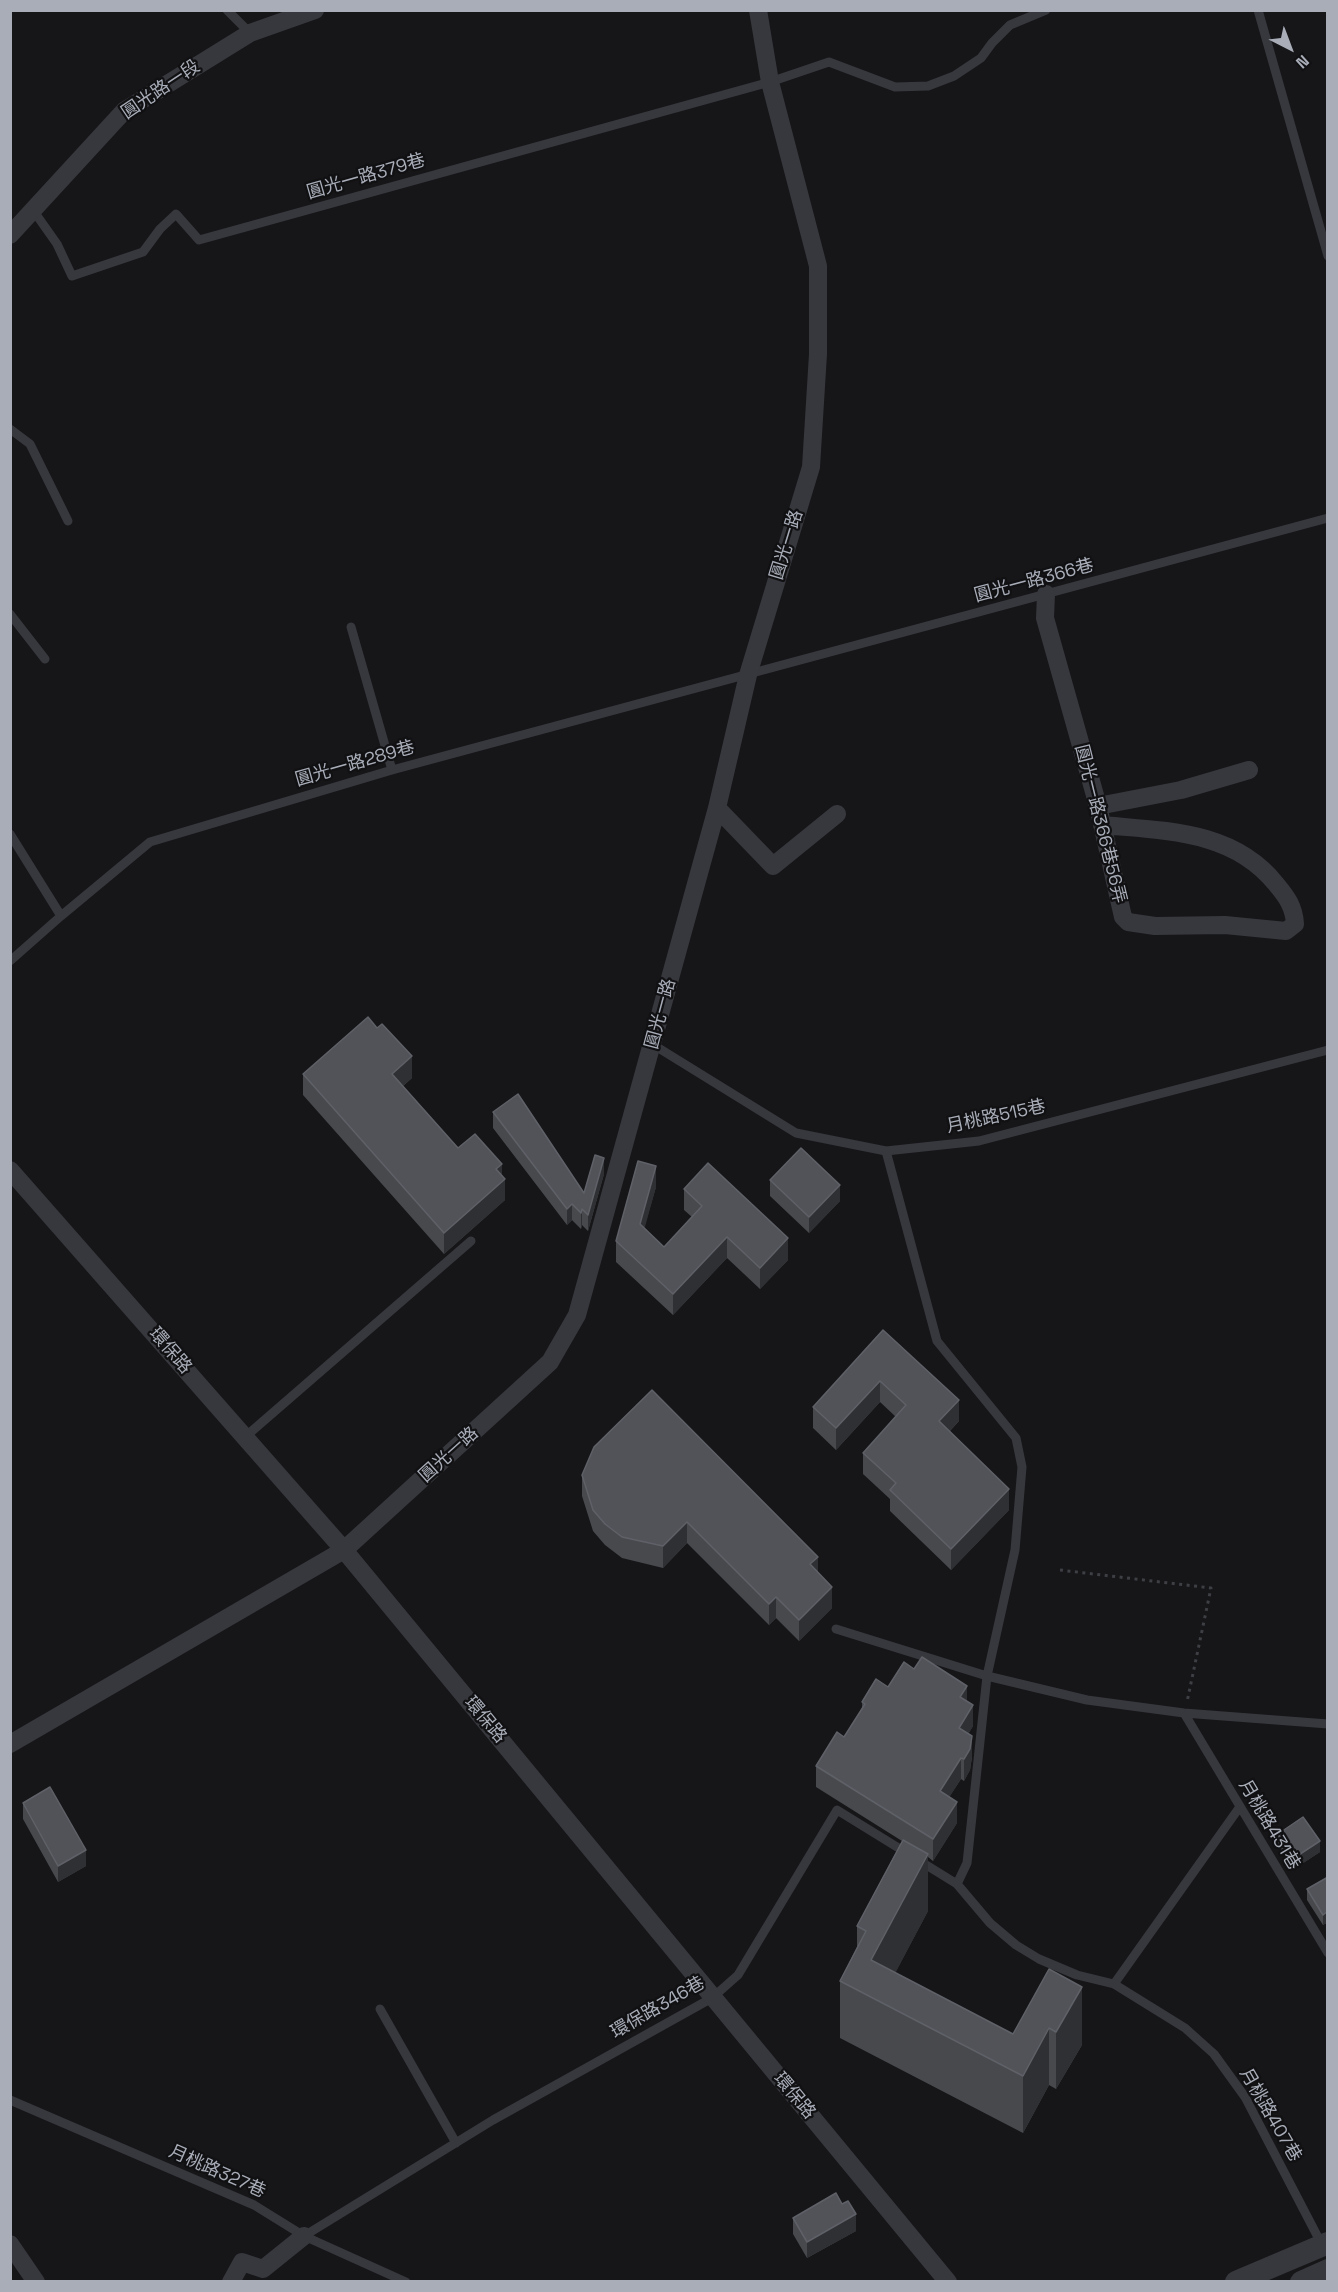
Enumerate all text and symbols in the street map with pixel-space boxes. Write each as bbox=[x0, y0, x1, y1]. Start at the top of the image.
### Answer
north arrow bbox=[1260, 18, 1320, 78]
text: N bbox=[1291, 50, 1313, 73]
street label: 圓光路一段 bbox=[118, 56, 204, 124]
street label: 圓光一路379巷 bbox=[304, 150, 428, 204]
street label: 圓光一路 bbox=[766, 507, 808, 583]
street label: 圓光一路366巷 bbox=[972, 555, 1096, 607]
street label: 圓光一路289巷 bbox=[293, 737, 417, 791]
street label: 圓光一路366巷56弄 bbox=[1070, 742, 1130, 906]
street label: 圓光一路 bbox=[641, 976, 681, 1052]
street label: 月桃路515巷 bbox=[944, 1096, 1048, 1138]
street label: 環保路 bbox=[144, 1324, 196, 1378]
street label: 圓光一路 bbox=[415, 1423, 483, 1487]
street label: 環保路 bbox=[459, 1692, 511, 1748]
street label: 月桃路431巷 bbox=[1234, 1776, 1304, 1874]
street label: 環保路346巷 bbox=[607, 1972, 709, 2044]
street label: 月桃路407巷 bbox=[1234, 2064, 1306, 2166]
street label: 環保路 bbox=[768, 2068, 820, 2124]
street label: 月桃路327巷 bbox=[165, 2141, 269, 2203]

